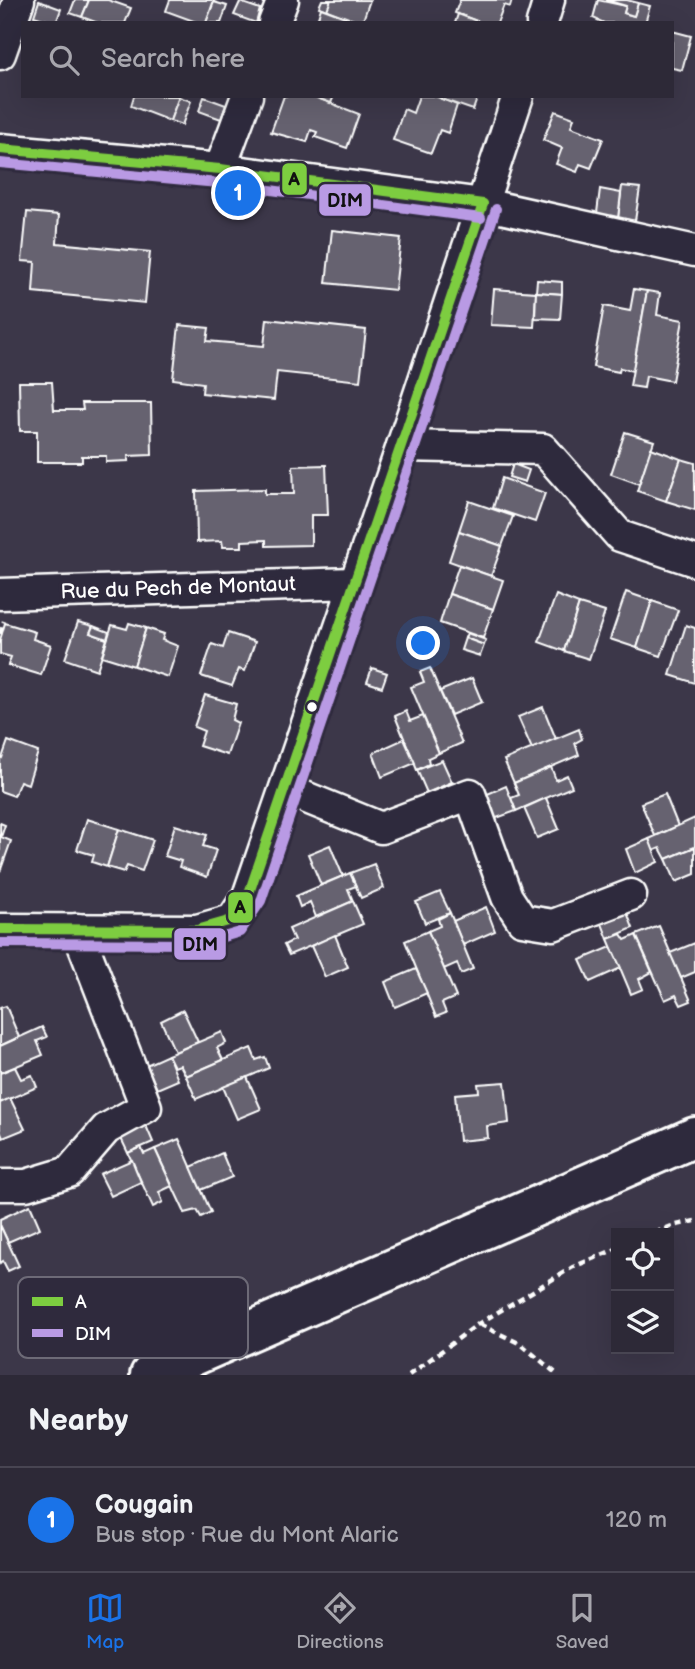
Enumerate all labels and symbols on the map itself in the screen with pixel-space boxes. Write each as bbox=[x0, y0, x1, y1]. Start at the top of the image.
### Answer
line badge: A bbox=[281, 162, 308, 196]
pin: 1 bbox=[215, 167, 261, 219]
text: A bbox=[287, 169, 300, 192]
line badge: DIM bbox=[318, 183, 372, 217]
text: DIM bbox=[327, 190, 363, 213]
street label: Rue du Pech de Montaut bbox=[60, 571, 297, 605]
your location bbox=[406, 626, 440, 660]
unlabelled marker bbox=[305, 700, 319, 714]
line badge: A bbox=[227, 891, 254, 924]
text: A bbox=[233, 897, 246, 920]
line badge: DIM bbox=[173, 927, 227, 961]
text: DIM bbox=[182, 934, 218, 957]
legend bbox=[18, 1277, 248, 1358]
text: A bbox=[75, 1291, 87, 1314]
text: DIM bbox=[75, 1323, 111, 1346]

